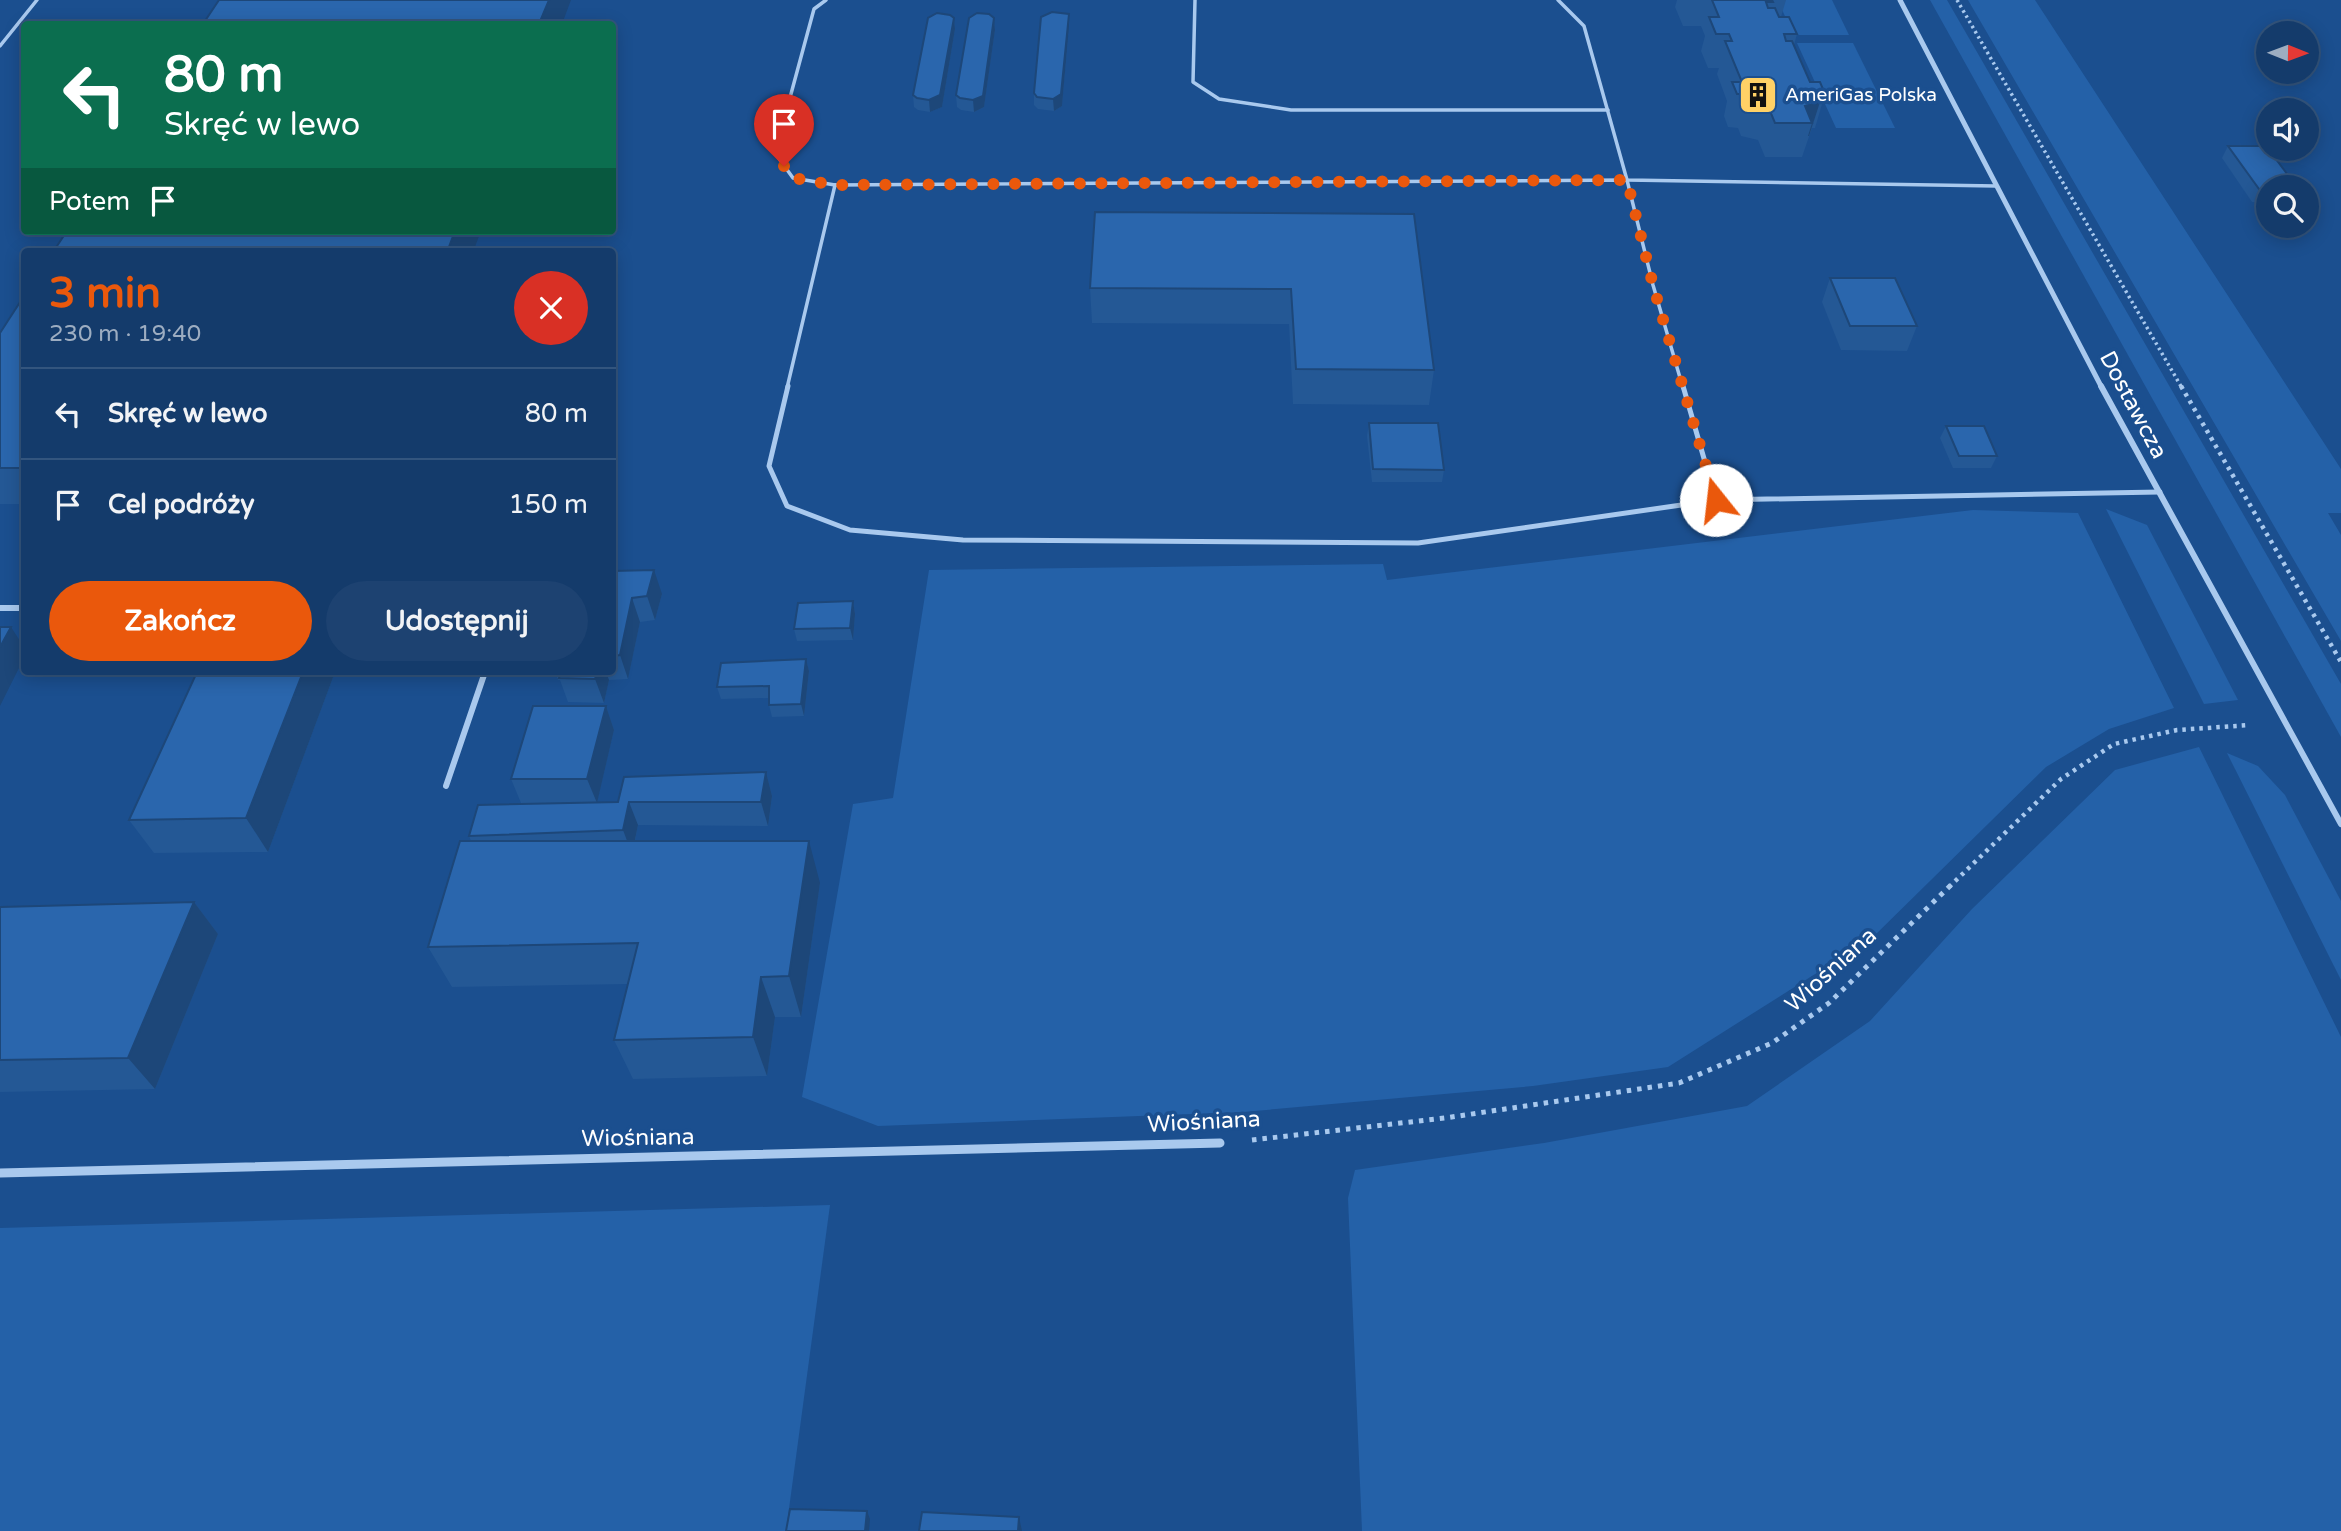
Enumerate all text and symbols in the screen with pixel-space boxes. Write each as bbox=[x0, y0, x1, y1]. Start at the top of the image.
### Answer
north arrow bbox=[2256, 21, 2319, 84]
map controls bbox=[2256, 21, 2319, 238]
text: 80 m bbox=[164, 46, 283, 105]
icon: left bbox=[49, 49, 140, 140]
building icon: AmeriGas Polska bbox=[1737, 74, 1779, 116]
place label: AmeriGas Polska bbox=[1785, 84, 1937, 106]
pin bbox=[754, 94, 814, 166]
button: sound bbox=[2256, 98, 2319, 161]
icon: arrive bbox=[765, 105, 803, 143]
text: Skręć w lewo bbox=[164, 106, 360, 144]
button: search bbox=[2256, 175, 2319, 238]
icon: arrive bbox=[144, 182, 182, 220]
text: Potem bbox=[49, 186, 130, 217]
text: 3 min bbox=[49, 268, 161, 319]
button: close bbox=[514, 271, 588, 345]
text: 230 m · 19:40 bbox=[49, 320, 201, 348]
street label: Dostawcza bbox=[2093, 346, 2173, 464]
icon: left bbox=[49, 395, 87, 433]
text: Skręć w lewo bbox=[108, 398, 268, 429]
text: 80 m bbox=[525, 398, 588, 429]
position arrow bbox=[1679, 463, 1753, 537]
icon: arrive bbox=[49, 486, 87, 524]
text: Cel podróży bbox=[108, 489, 255, 520]
text: 150 m bbox=[508, 489, 588, 520]
button: Zakończ bbox=[49, 581, 312, 661]
button: Udostępnij bbox=[326, 581, 588, 661]
street label: Wiośniana bbox=[1780, 922, 1882, 1018]
street label: Wiośniana bbox=[1147, 1105, 1261, 1139]
street label: Wiośniana bbox=[581, 1123, 695, 1153]

